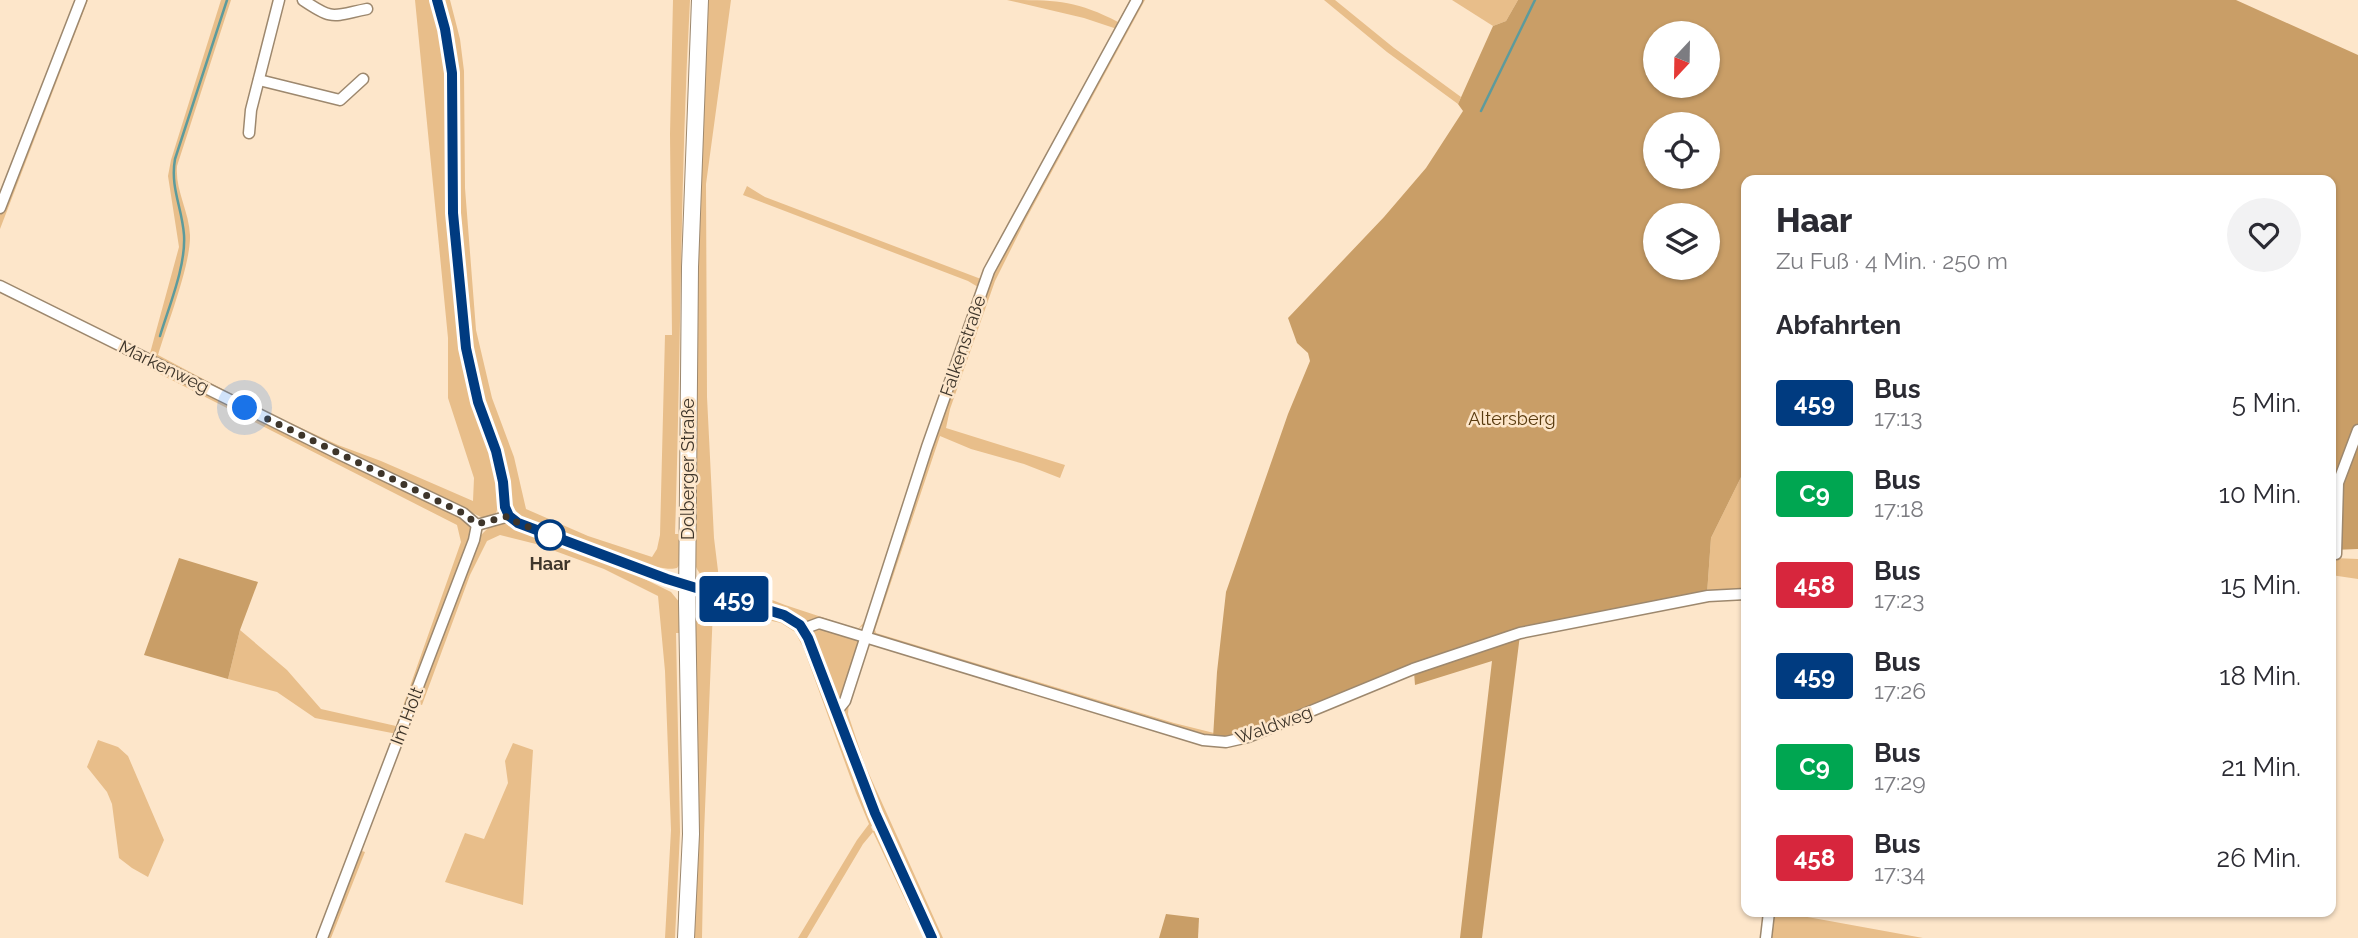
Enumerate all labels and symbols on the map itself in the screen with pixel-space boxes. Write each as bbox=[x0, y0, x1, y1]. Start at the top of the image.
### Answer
north arrow bbox=[1643, 21, 1720, 98]
street label: Falkenstraße bbox=[935, 292, 990, 399]
street label: Markenweg bbox=[116, 336, 213, 397]
your location bbox=[227, 390, 262, 425]
street label: Dolberger Straße bbox=[677, 398, 698, 540]
park label: Altersberg bbox=[1468, 408, 1556, 429]
marker: Haar bbox=[535, 520, 565, 550]
place label: Haar bbox=[530, 553, 570, 574]
line badge: 459 bbox=[694, 576, 774, 622]
street label: Im Holt bbox=[386, 684, 427, 748]
street label: Waldweg bbox=[1233, 701, 1315, 748]

